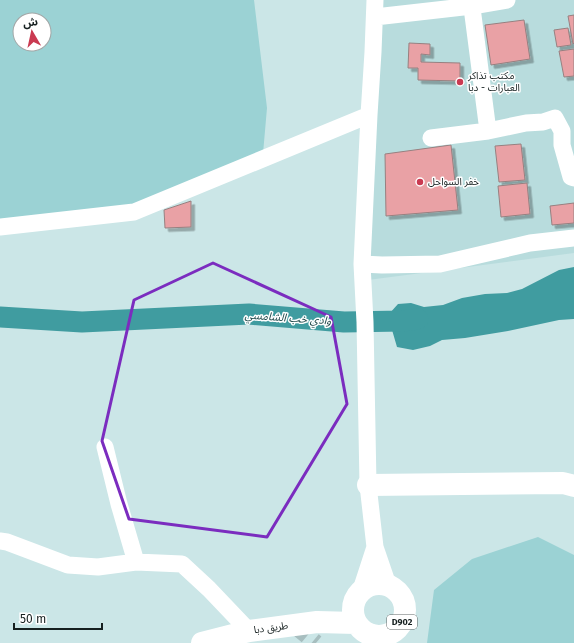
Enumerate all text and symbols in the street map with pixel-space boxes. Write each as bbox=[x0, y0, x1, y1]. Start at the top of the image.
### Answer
north arrow bbox=[12, 12, 52, 52]
text: ش bbox=[22, 15, 39, 30]
place label: مكتب تذاكر العبارات - دبا bbox=[467, 70, 520, 94]
marker: مكتب تذاكر العبارات - دبا bbox=[455, 77, 465, 87]
place label: خفر السواحل bbox=[428, 176, 479, 188]
marker: خفر السواحل bbox=[415, 177, 425, 187]
water label: وادي خب الشامسي bbox=[244, 308, 332, 330]
scale bar bbox=[14, 605, 102, 631]
text: 50 m bbox=[20, 612, 46, 626]
road number: D902 bbox=[387, 615, 417, 629]
street label: طريق دبا bbox=[253, 620, 289, 636]

